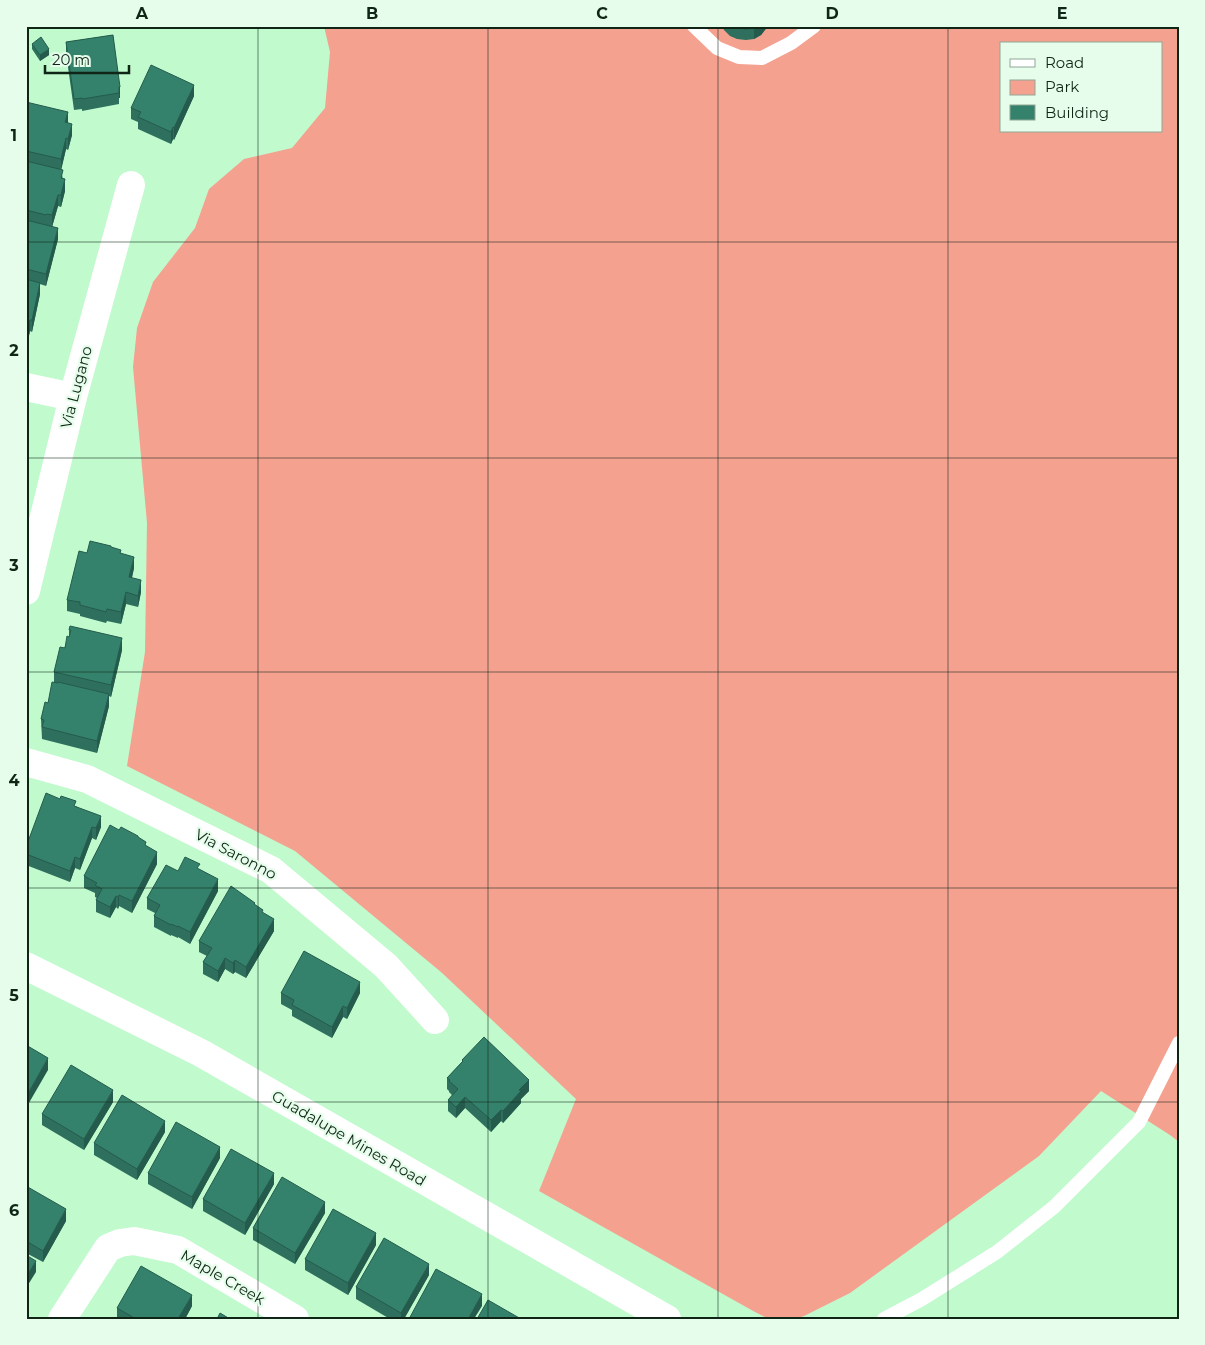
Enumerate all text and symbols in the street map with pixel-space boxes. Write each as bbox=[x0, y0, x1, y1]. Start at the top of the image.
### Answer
text: A bbox=[135, 4, 149, 23]
text: B bbox=[366, 4, 378, 23]
text: C bbox=[596, 4, 608, 23]
text: D bbox=[825, 4, 839, 23]
text: E bbox=[1057, 4, 1067, 23]
scale bar bbox=[45, 42, 129, 74]
legend bbox=[1000, 42, 1162, 132]
text: 20 m bbox=[52, 50, 90, 69]
text: Road bbox=[1045, 53, 1084, 72]
text: Park bbox=[1045, 77, 1079, 96]
text: Building bbox=[1045, 103, 1109, 122]
text: 1 bbox=[11, 126, 17, 145]
text: 2 bbox=[9, 341, 19, 360]
street label: Via Lugano bbox=[56, 344, 96, 430]
text: 3 bbox=[8, 556, 19, 575]
text: 4 bbox=[8, 771, 20, 790]
street label: Via Saronno bbox=[192, 824, 280, 884]
text: 5 bbox=[9, 986, 19, 1005]
street label: Guadalupe Mines Road bbox=[269, 1086, 429, 1190]
text: 6 bbox=[9, 1201, 19, 1220]
street label: Maple Creek bbox=[178, 1245, 268, 1309]

